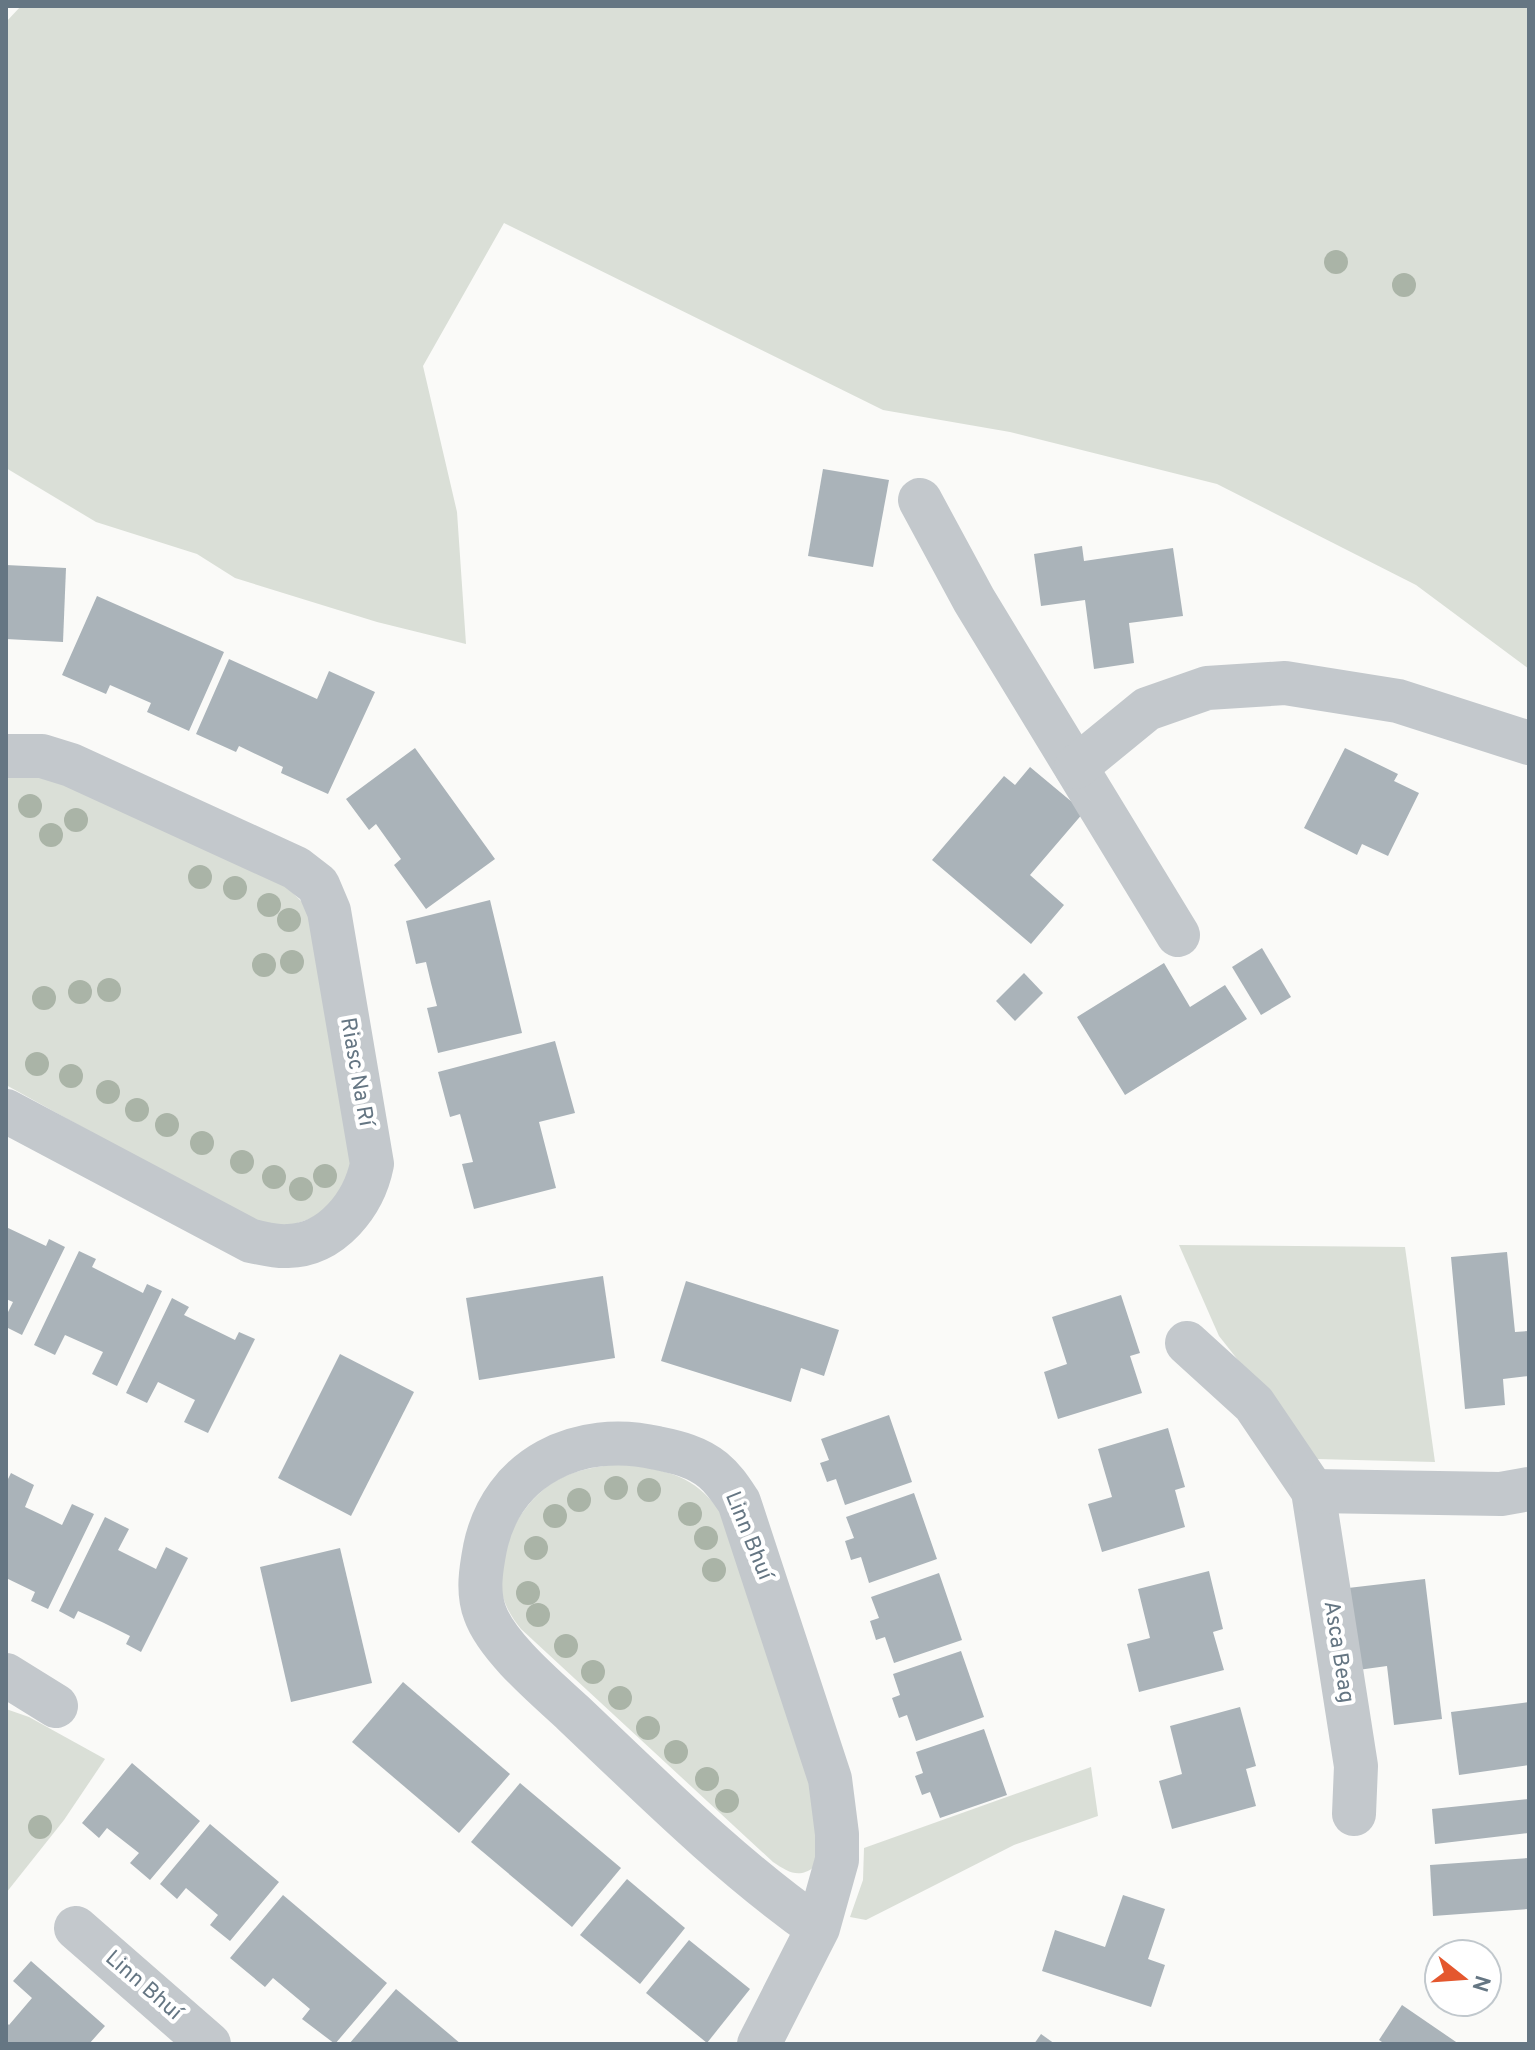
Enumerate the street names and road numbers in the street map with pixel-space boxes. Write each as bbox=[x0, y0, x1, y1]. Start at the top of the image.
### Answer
street label: Riasc Na Rí bbox=[333, 1016, 379, 1131]
street label: Linn Bhuí bbox=[718, 1488, 779, 1586]
street label: Asca Beag bbox=[1317, 1599, 1359, 1705]
street label: Linn Bhuí bbox=[99, 1945, 189, 2028]

